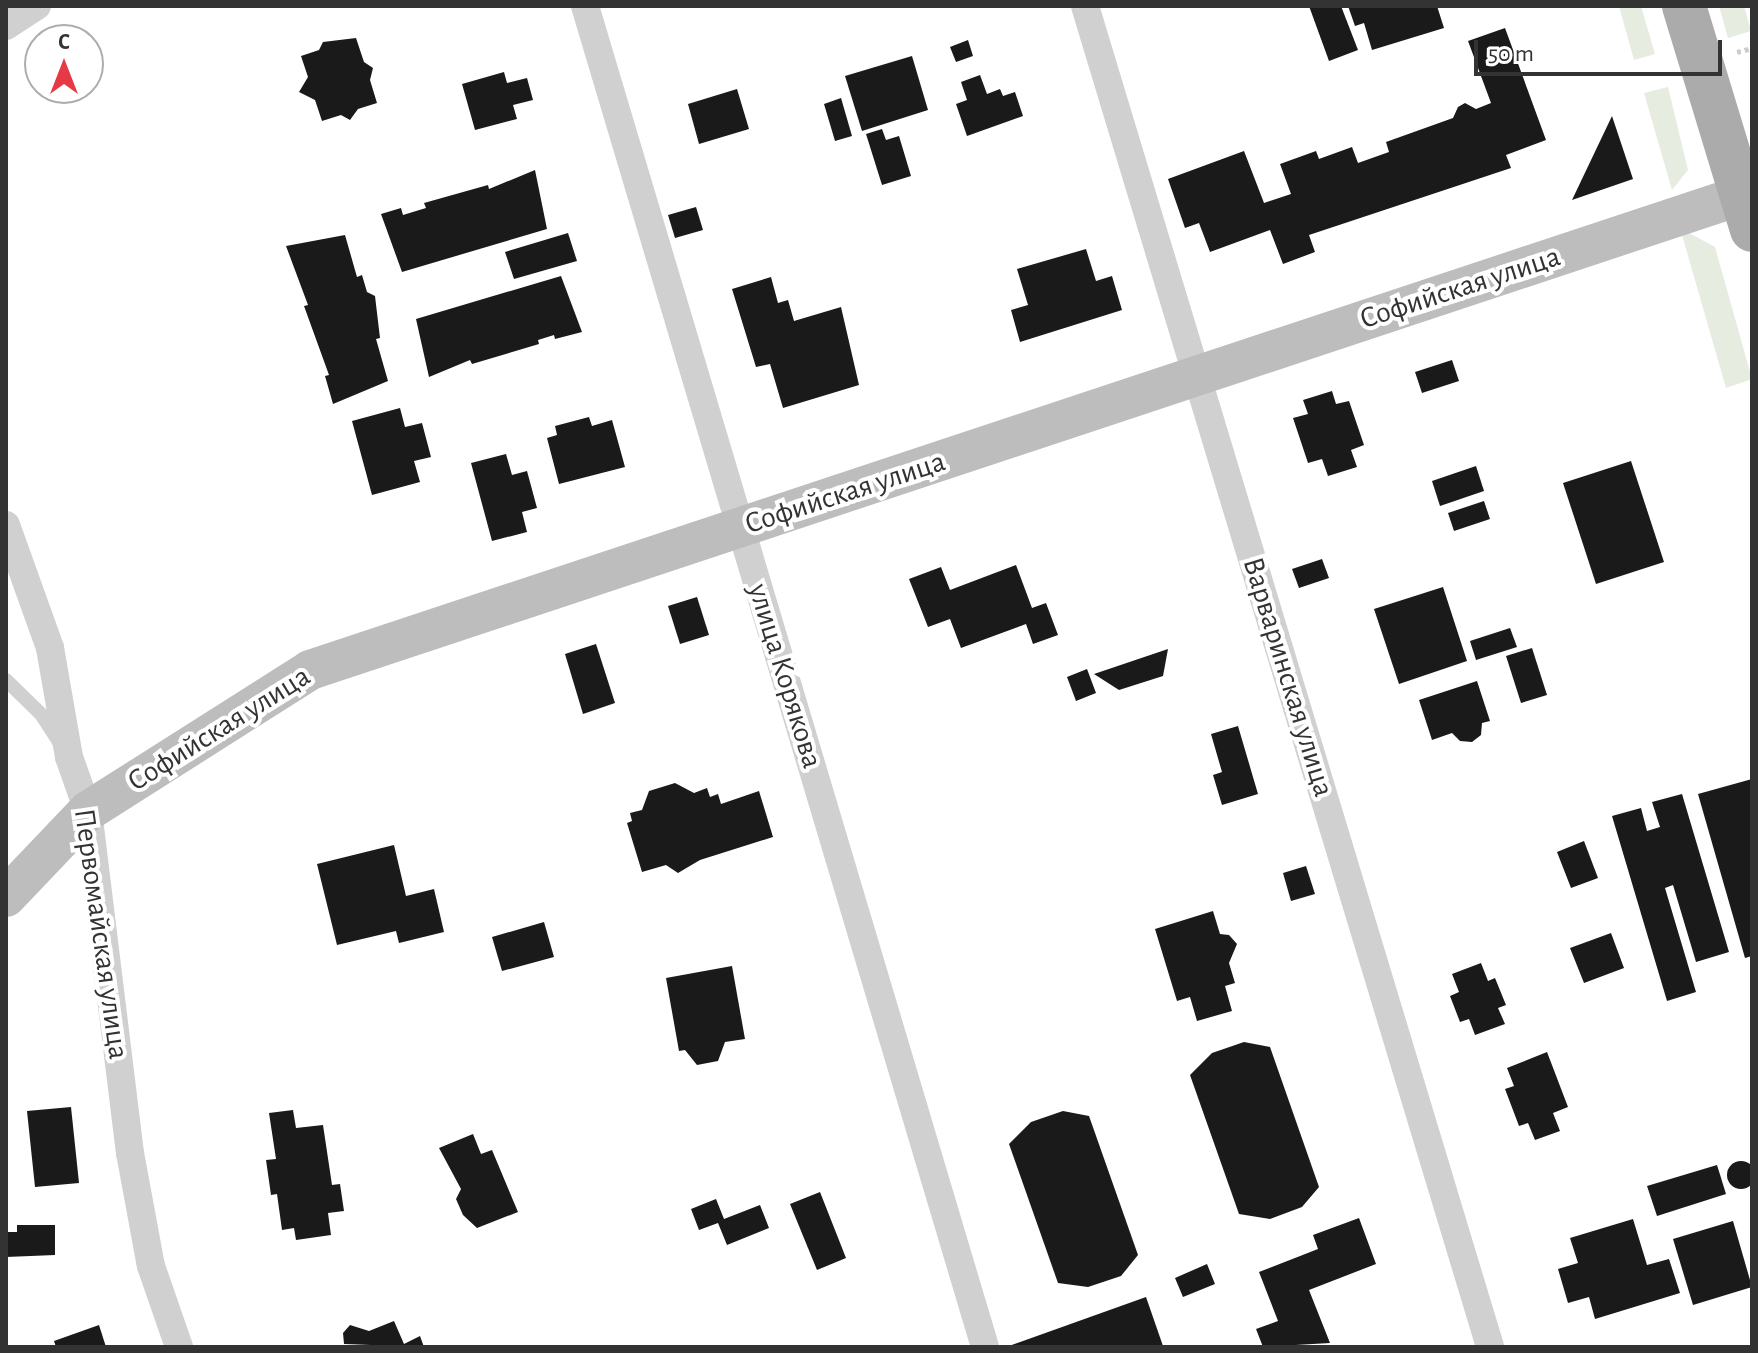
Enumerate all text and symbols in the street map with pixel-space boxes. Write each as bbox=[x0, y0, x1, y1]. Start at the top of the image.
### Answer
north arrow bbox=[24, 24, 104, 104]
scale bar bbox=[1478, 24, 1726, 74]
text: С bbox=[58, 31, 70, 53]
text: 50 m bbox=[1488, 42, 1534, 66]
street label: Софийская улица bbox=[1355, 239, 1565, 337]
street label: Софийская улица bbox=[740, 444, 950, 542]
street label: Варваринская улица bbox=[1234, 553, 1342, 801]
street label: улица Корякова bbox=[740, 579, 830, 773]
street label: Софийская улица bbox=[121, 658, 317, 800]
street label: Первомайская улица bbox=[66, 806, 136, 1062]

